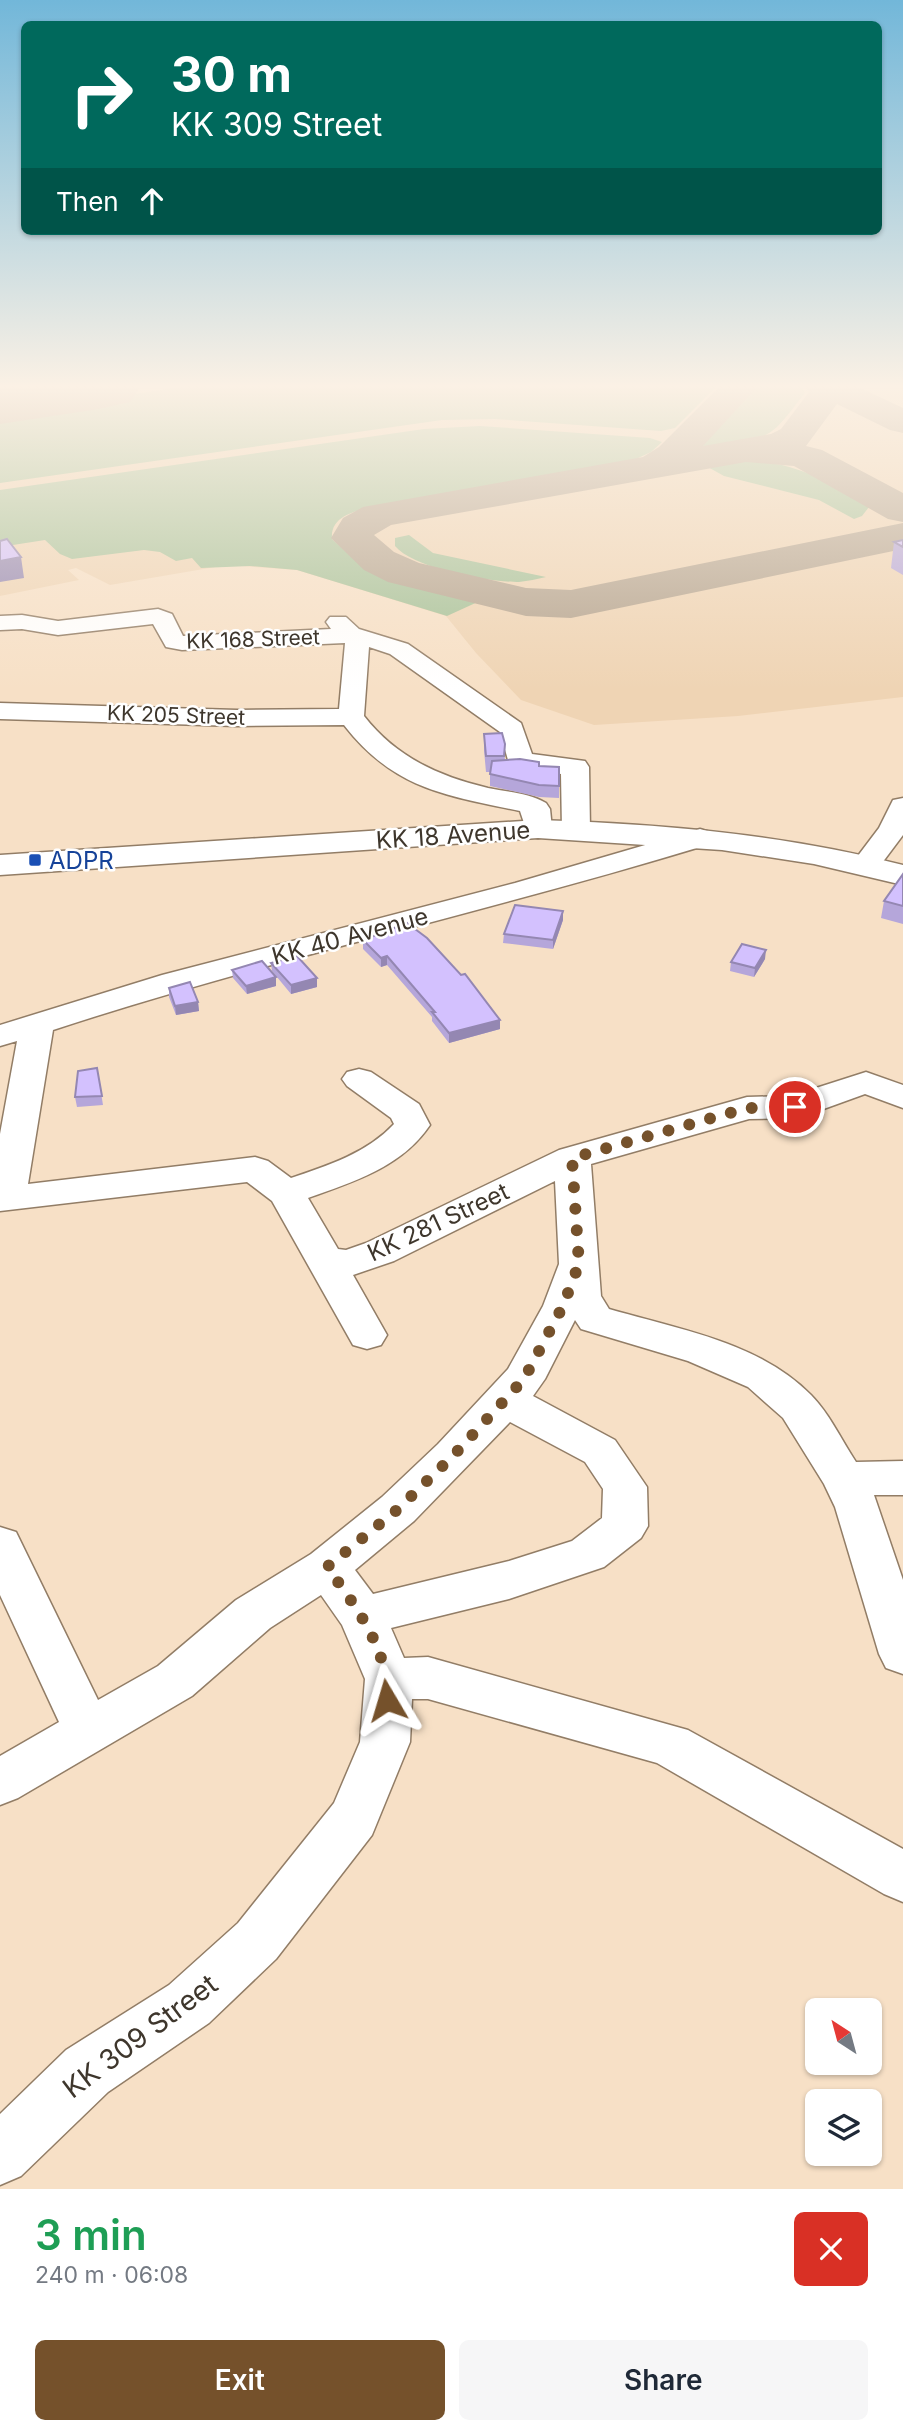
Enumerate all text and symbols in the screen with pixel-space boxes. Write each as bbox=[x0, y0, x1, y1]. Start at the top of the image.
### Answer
text: 30 m bbox=[171, 45, 292, 104]
icon: right bbox=[56, 49, 147, 140]
text: KK 309 Street bbox=[171, 105, 382, 144]
icon: ahead bbox=[133, 182, 171, 220]
text: Then bbox=[56, 186, 119, 217]
street label: KK 168 Street bbox=[186, 624, 320, 654]
street label: KK 205 Street bbox=[107, 700, 246, 730]
street label: KK 18 Avenue bbox=[375, 815, 531, 855]
place label: ADPR bbox=[49, 846, 114, 875]
marker: ADPR bbox=[27, 852, 43, 868]
street label: KK 40 Avenue bbox=[269, 901, 431, 971]
pin bbox=[765, 1077, 825, 1137]
icon: arrive bbox=[776, 1088, 814, 1126]
street label: KK 281 Street bbox=[363, 1177, 513, 1267]
position arrow bbox=[350, 1663, 424, 1737]
street label: KK 309 Street bbox=[56, 1967, 224, 2105]
north arrow bbox=[805, 1998, 882, 2076]
map controls bbox=[805, 1998, 882, 2166]
button: layers bbox=[805, 2089, 882, 2166]
text: 3 min bbox=[35, 2209, 147, 2260]
button: close bbox=[794, 2212, 868, 2286]
text: 240 m · 06:08 bbox=[35, 2261, 188, 2289]
button: Exit bbox=[35, 2340, 445, 2420]
button: Share bbox=[459, 2340, 868, 2420]

